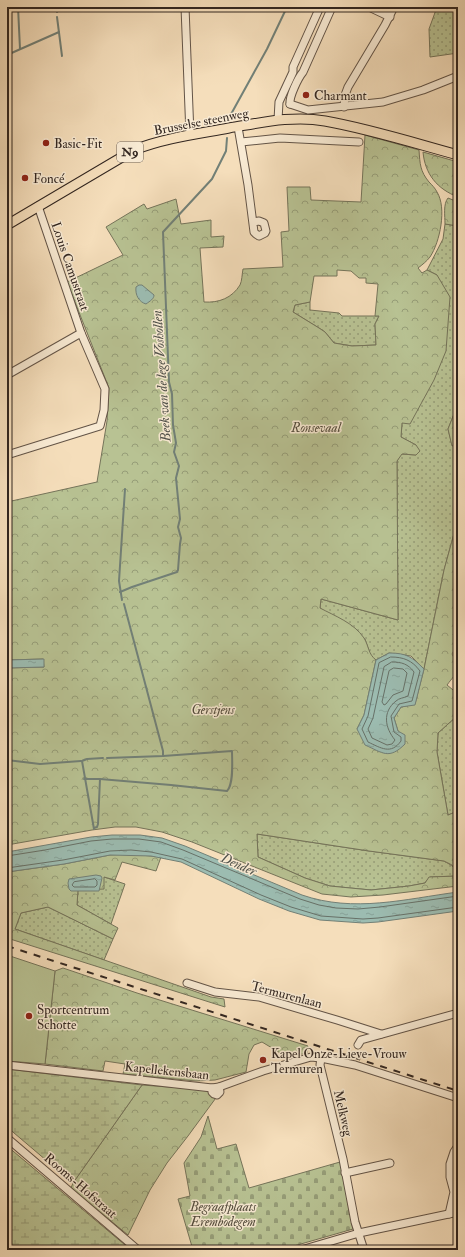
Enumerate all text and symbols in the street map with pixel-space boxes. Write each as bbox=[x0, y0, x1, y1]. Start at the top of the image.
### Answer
place label: Charmant bbox=[314, 88, 367, 104]
marker: Charmant bbox=[301, 90, 311, 100]
street label: Brusselse steenweg bbox=[152, 105, 251, 139]
place label: Basic-Fit bbox=[54, 136, 102, 152]
marker: Basic-Fit bbox=[41, 138, 51, 148]
road number: N9 bbox=[117, 142, 143, 162]
place label: Foncé bbox=[33, 171, 65, 187]
marker: Foncé bbox=[20, 173, 30, 183]
street label: Louis Camustraat bbox=[47, 220, 93, 313]
water label: Beek van de lege Voshollen bbox=[148, 309, 175, 443]
park label: Ronsevaal bbox=[290, 420, 342, 436]
park label: Gerstjens bbox=[191, 702, 235, 718]
water label: Dender bbox=[217, 849, 260, 880]
street label: Termurenlaan bbox=[250, 978, 324, 1012]
place label: Sportcentrum Schotte bbox=[37, 1002, 109, 1033]
marker: Sportcentrum Schotte bbox=[24, 1011, 34, 1021]
place label: Kapel Onze-Lieve-Vrouw Termuren bbox=[271, 1046, 408, 1077]
marker: Kapel Onze-Lieve-Vrouw Termuren bbox=[258, 1055, 268, 1065]
street label: Kapellekensbaan bbox=[124, 1059, 210, 1084]
street label: Melkweg bbox=[330, 1089, 356, 1139]
street label: Rooms-Hofstraat bbox=[41, 1150, 120, 1222]
park label: Begraafplaats Erembodegem bbox=[189, 1199, 256, 1230]

